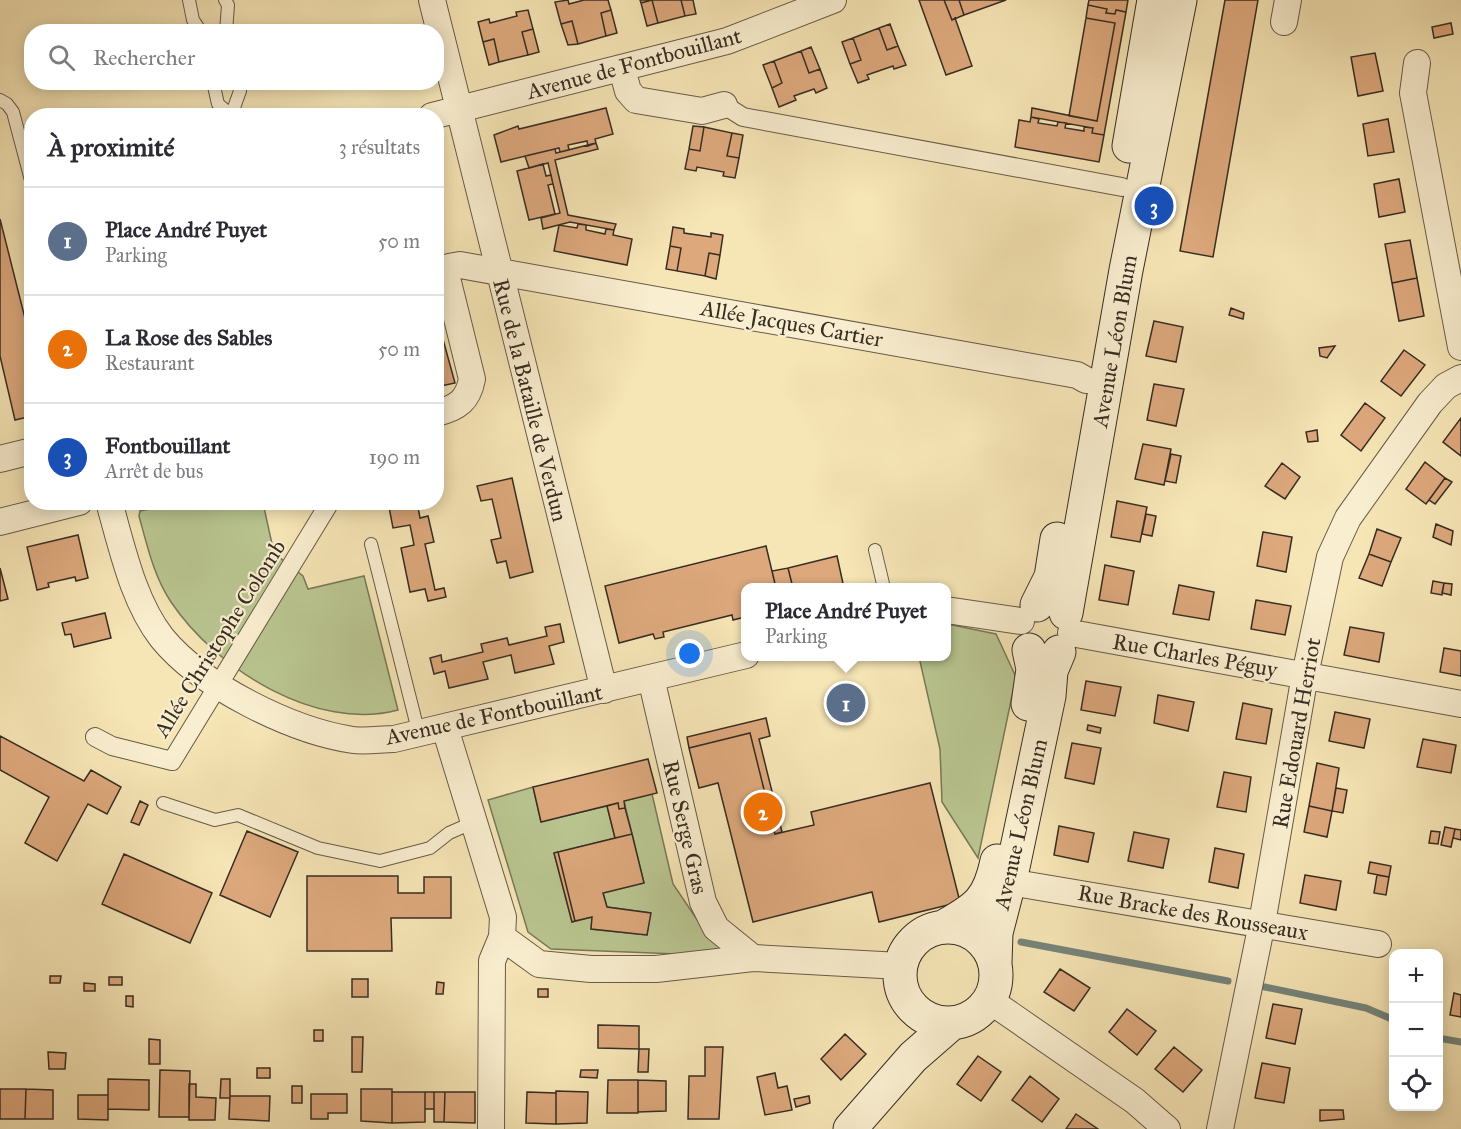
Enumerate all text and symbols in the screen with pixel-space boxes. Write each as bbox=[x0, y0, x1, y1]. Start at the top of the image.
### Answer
street label: Avenue de Fontbouillant bbox=[523, 22, 745, 105]
search box bbox=[24, 24, 444, 90]
icon: search bbox=[45, 41, 78, 74]
text: Rechercher bbox=[93, 44, 195, 71]
text: À proximité bbox=[48, 131, 174, 163]
text: 3 résultats bbox=[339, 135, 420, 159]
pin: 3 bbox=[1134, 184, 1174, 228]
text: Place André Puyet bbox=[105, 216, 267, 243]
text: 1 bbox=[64, 229, 71, 253]
text: 50 m bbox=[378, 229, 420, 253]
text: Parking bbox=[105, 243, 167, 267]
street label: Avenue Léon Blum bbox=[1086, 252, 1143, 430]
street label: Rue de la Bataille de Verdun bbox=[487, 276, 574, 524]
street label: Allée Jacques Cartier bbox=[698, 294, 886, 353]
text: La Rose des Sables bbox=[105, 324, 272, 351]
text: 2 bbox=[63, 337, 72, 361]
text: 50 m bbox=[378, 337, 420, 361]
text: Restaurant bbox=[105, 351, 195, 375]
text: Fontbouillant bbox=[105, 432, 230, 459]
text: 3 bbox=[64, 445, 72, 469]
text: 190 m bbox=[369, 445, 420, 469]
text: Arrêt de bus bbox=[105, 459, 203, 483]
street label: Allée Christophe Colomb bbox=[147, 535, 291, 743]
popup bbox=[741, 583, 951, 661]
text: Place André Puyet bbox=[765, 597, 927, 624]
text: Parking bbox=[765, 624, 827, 648]
street label: Rue Charles Péguy bbox=[1110, 628, 1280, 683]
street label: Rue Edouard Herriot bbox=[1266, 635, 1327, 831]
your location bbox=[675, 639, 704, 668]
street label: Avenue de Fontbouillant bbox=[382, 678, 605, 751]
pin: 1 bbox=[826, 680, 866, 726]
street label: Avenue Léon Blum bbox=[987, 735, 1053, 913]
street label: Rue Serge Gras bbox=[657, 757, 714, 897]
pin: 2 bbox=[744, 790, 783, 834]
street label: Rue Bracke des Rousseaux bbox=[1076, 879, 1310, 946]
map controls bbox=[1389, 949, 1443, 1111]
button: + bbox=[1389, 949, 1443, 1003]
button: − bbox=[1389, 1003, 1443, 1057]
button: locate bbox=[1389, 1057, 1443, 1111]

